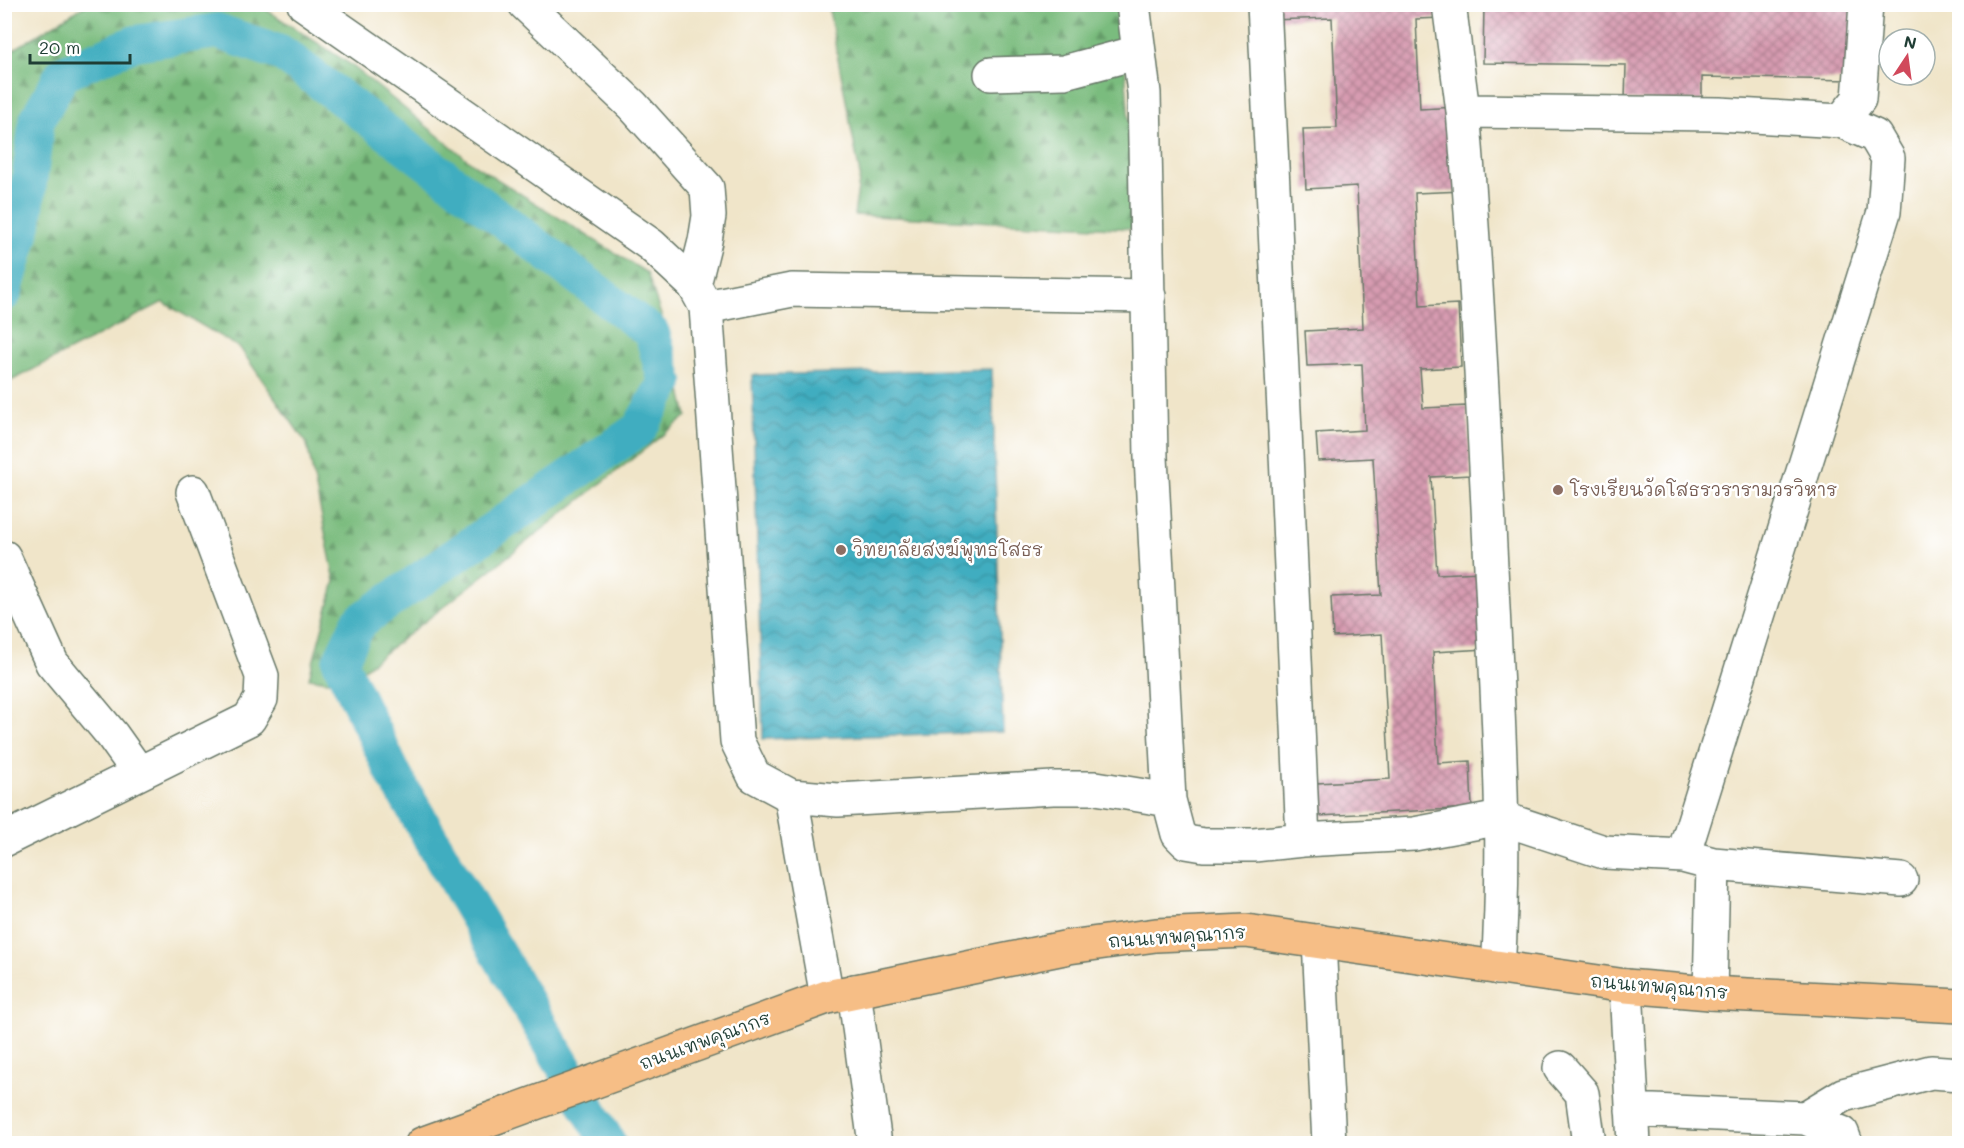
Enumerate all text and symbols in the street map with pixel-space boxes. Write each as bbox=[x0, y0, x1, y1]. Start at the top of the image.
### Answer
scale bar bbox=[30, 27, 130, 65]
north arrow bbox=[1877, 27, 1937, 87]
text: N bbox=[1902, 30, 1919, 53]
text: 20 m bbox=[39, 35, 80, 59]
place label: โรงเรียนวัดโสธรวรารามวรวิหาร bbox=[1569, 477, 1837, 501]
marker: โรงเรียนวัดโสธรวรารามวรวิหาร bbox=[1551, 483, 1565, 497]
place label: วิทยาลัยสงฆ์พุทธโสธร bbox=[852, 537, 1043, 563]
marker: วิทยาลัยสงฆ์พุทธโสธร bbox=[834, 543, 848, 557]
street label: ถนนเทพคุณากร bbox=[1107, 919, 1247, 955]
street label: ถนนเทพคุณากร bbox=[1589, 968, 1729, 1006]
street label: ถนนเทพคุณากร bbox=[636, 1005, 774, 1077]

